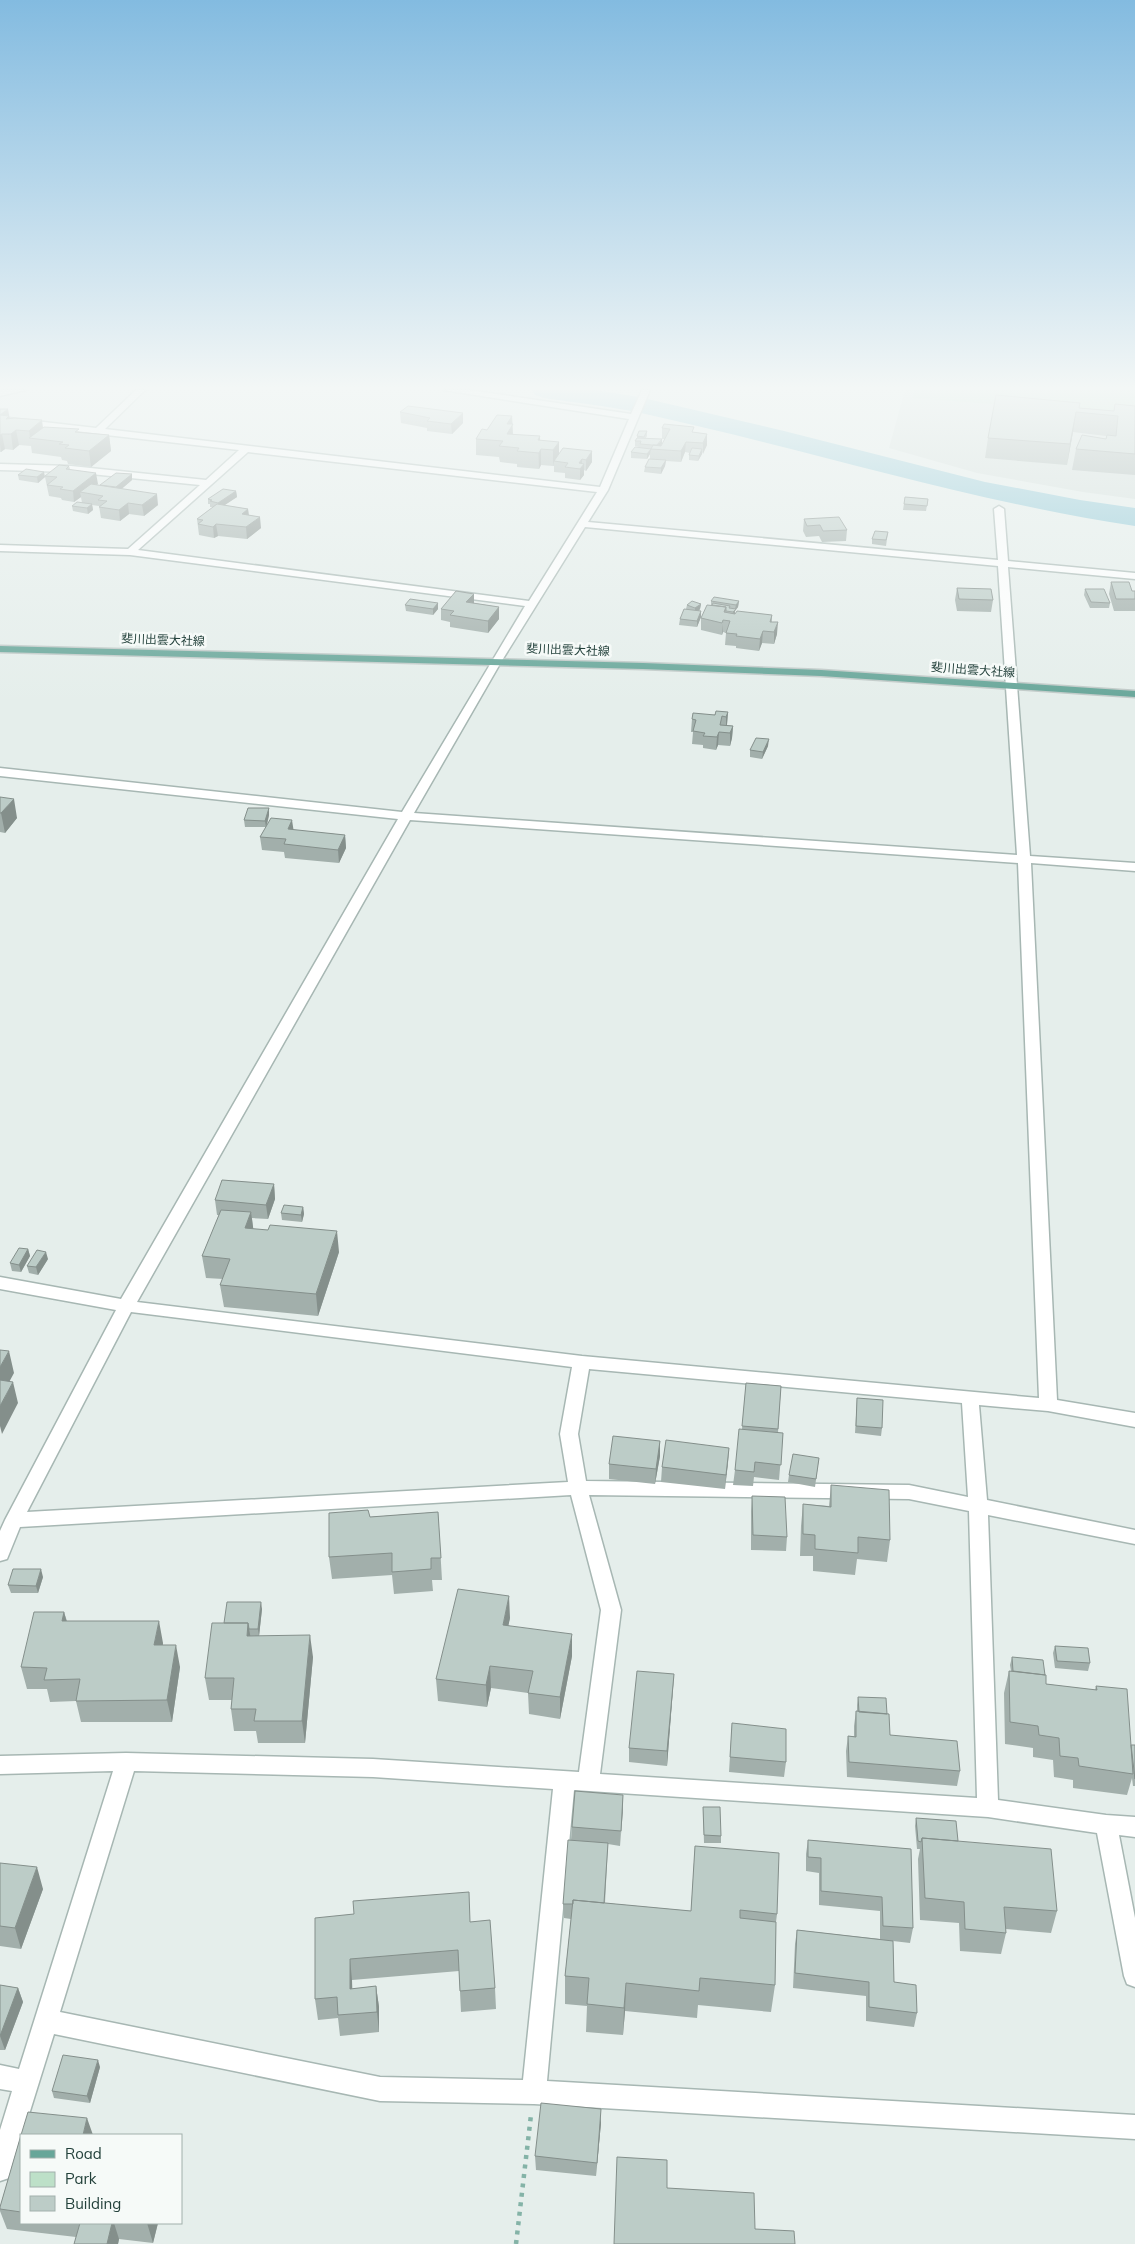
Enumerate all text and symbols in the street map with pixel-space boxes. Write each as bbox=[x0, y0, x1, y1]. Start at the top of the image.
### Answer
street label: 斐川出雲大社線 bbox=[121, 631, 205, 648]
street label: 斐川出雲大社線 bbox=[526, 641, 610, 658]
street label: 斐川出雲大社線 bbox=[931, 659, 1015, 680]
legend bbox=[20, 2134, 182, 2224]
text: Road bbox=[65, 2144, 102, 2163]
text: Park bbox=[65, 2169, 97, 2188]
text: Building bbox=[65, 2194, 121, 2213]

